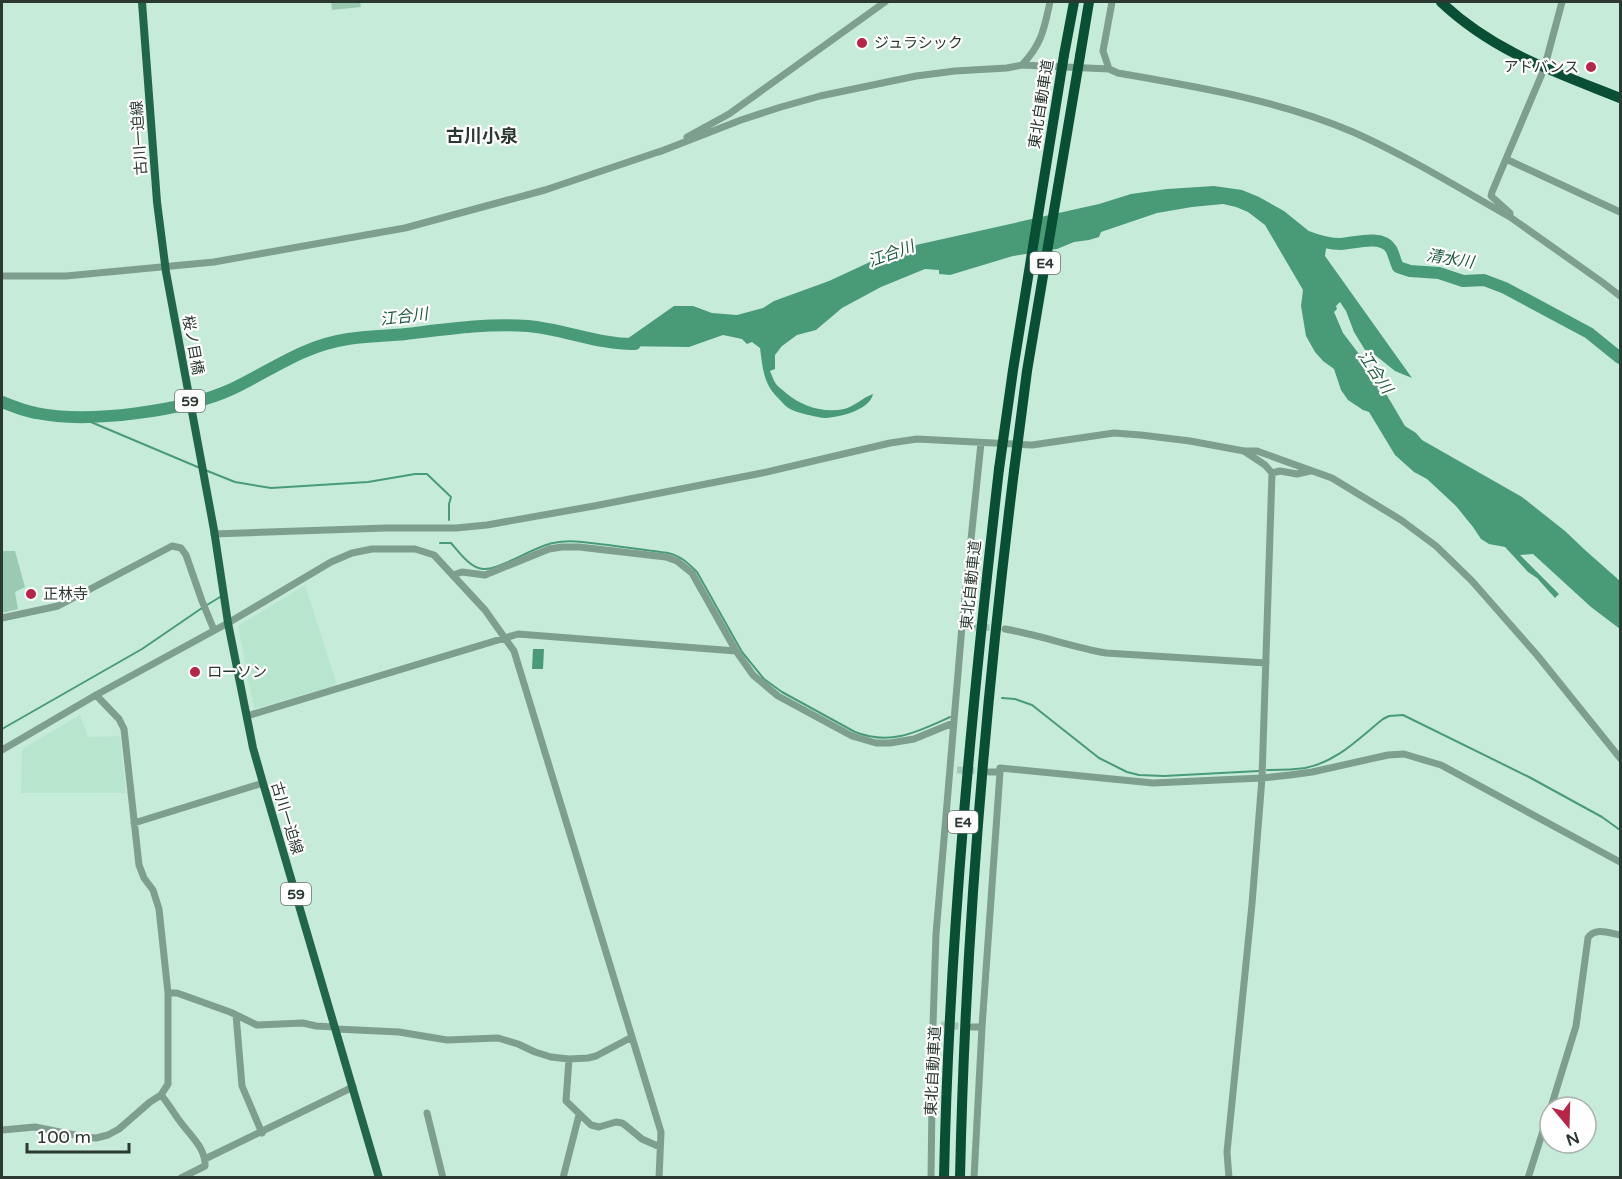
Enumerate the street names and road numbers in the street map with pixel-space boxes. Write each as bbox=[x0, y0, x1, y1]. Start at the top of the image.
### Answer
street label: 東北自動車道 bbox=[1025, 58, 1057, 150]
street label: 古川一迫線 bbox=[127, 100, 151, 176]
road number: E4 bbox=[1030, 252, 1060, 274]
street label: 桜ノ目橋 bbox=[179, 314, 207, 376]
road number: 59 bbox=[175, 390, 205, 412]
street label: 東北自動車道 bbox=[957, 539, 985, 631]
street label: 古川一迫線 bbox=[267, 779, 307, 857]
road number: E4 bbox=[948, 811, 978, 833]
road number: 59 bbox=[281, 883, 311, 905]
street label: 東北自動車道 bbox=[922, 1026, 944, 1116]

